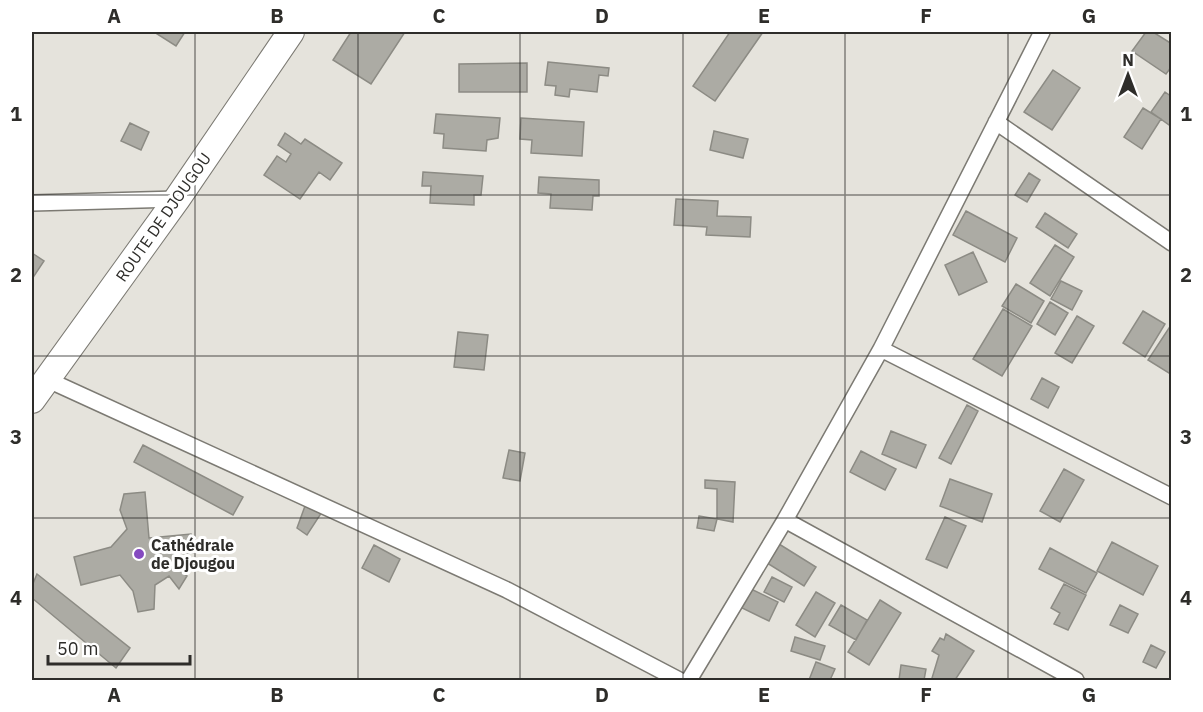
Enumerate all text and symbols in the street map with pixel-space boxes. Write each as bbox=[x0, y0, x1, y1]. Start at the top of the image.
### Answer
text: A bbox=[107, 2, 121, 29]
text: B bbox=[270, 2, 284, 29]
text: C bbox=[432, 2, 446, 29]
text: D bbox=[595, 2, 609, 29]
text: E bbox=[758, 2, 770, 29]
text: F bbox=[920, 2, 932, 29]
text: G bbox=[1082, 2, 1096, 29]
north arrow bbox=[1098, 45, 1158, 105]
text: N bbox=[1122, 50, 1134, 70]
text: 1 bbox=[10, 100, 22, 127]
text: 1 bbox=[1180, 100, 1192, 127]
street label: ROUTE DE DJOUGOU bbox=[111, 149, 215, 285]
text: 2 bbox=[10, 261, 22, 288]
text: 2 bbox=[1180, 261, 1192, 288]
text: 3 bbox=[10, 423, 22, 450]
text: 3 bbox=[1180, 423, 1192, 450]
place label: Cathédrale de Djougou bbox=[151, 535, 235, 573]
marker: Cathédrale de Djougou bbox=[132, 547, 146, 561]
text: 4 bbox=[10, 584, 22, 611]
text: 4 bbox=[1180, 584, 1192, 611]
scale bar bbox=[48, 628, 190, 666]
text: 50 m bbox=[57, 637, 99, 660]
text: A bbox=[107, 681, 121, 708]
text: B bbox=[270, 681, 284, 708]
text: C bbox=[432, 681, 446, 708]
text: D bbox=[595, 681, 609, 708]
text: E bbox=[758, 681, 770, 708]
text: F bbox=[920, 681, 932, 708]
text: G bbox=[1082, 681, 1096, 708]

